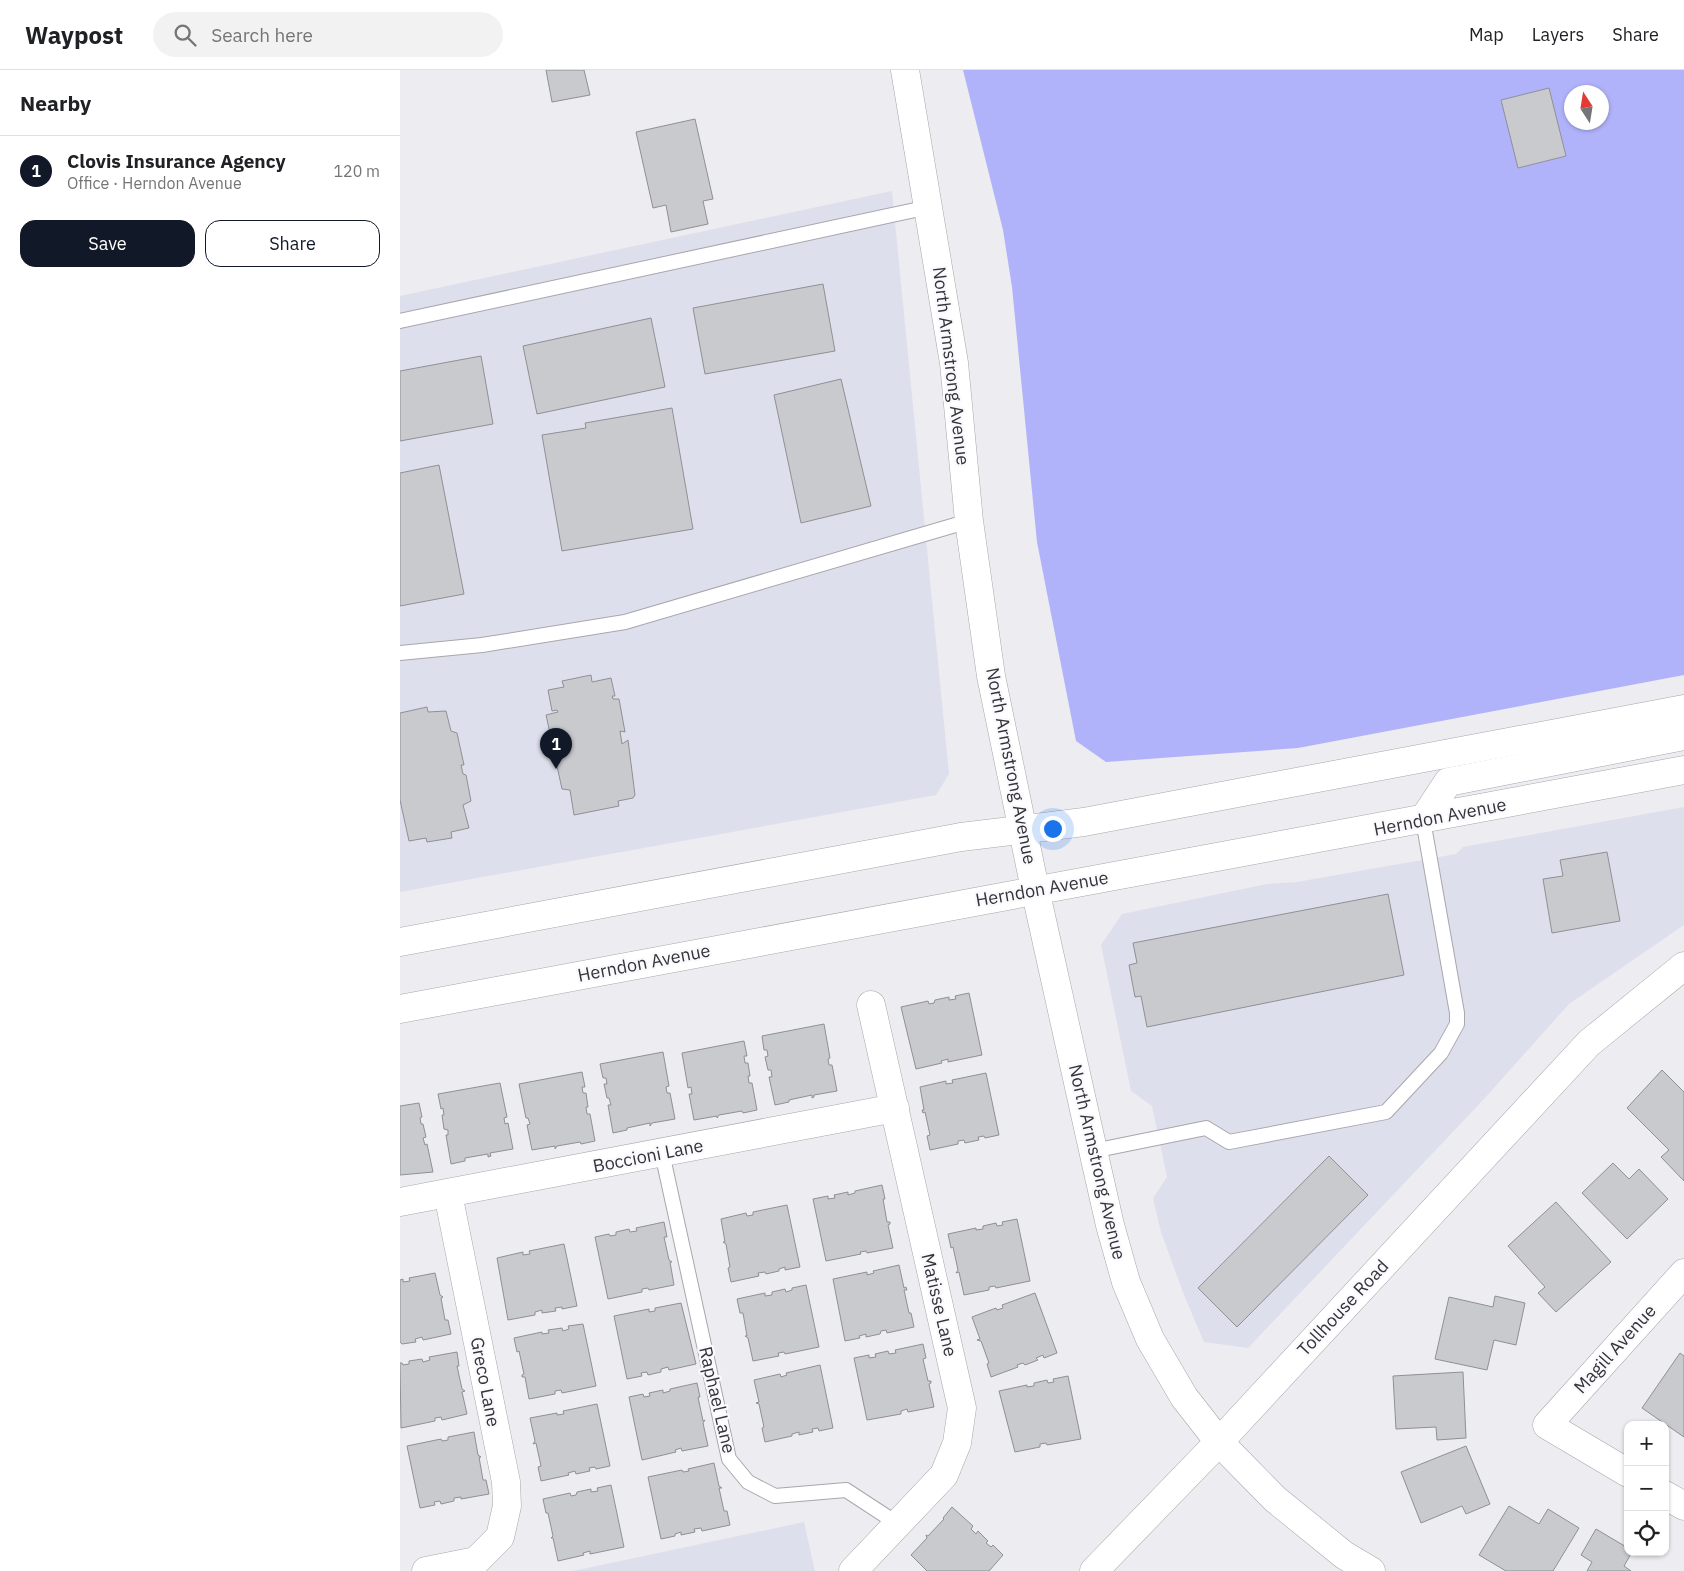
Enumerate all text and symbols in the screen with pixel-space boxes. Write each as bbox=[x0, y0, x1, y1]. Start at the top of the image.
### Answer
search box bbox=[153, 12, 503, 57]
text: Waypost bbox=[25, 19, 123, 51]
icon: search bbox=[171, 21, 199, 49]
text: Search here bbox=[211, 23, 313, 47]
text: Map bbox=[1469, 23, 1504, 46]
text: Layers bbox=[1532, 23, 1584, 46]
text: Share bbox=[1612, 23, 1659, 46]
north arrow bbox=[1564, 85, 1609, 130]
text: Nearby bbox=[20, 89, 91, 117]
text: Clovis Insurance Agency bbox=[67, 149, 286, 173]
text: 1 bbox=[31, 161, 41, 181]
text: 120 m bbox=[333, 161, 380, 181]
text: Office · Herndon Avenue bbox=[67, 173, 242, 193]
button: Save bbox=[20, 220, 195, 267]
button: Share bbox=[205, 220, 380, 267]
street label: North Armstrong Avenue bbox=[928, 265, 975, 467]
street label: North Armstrong Avenue bbox=[981, 666, 1042, 866]
pin: 1 bbox=[540, 728, 572, 769]
street label: Herndon Avenue bbox=[1372, 792, 1508, 841]
your location bbox=[1040, 816, 1066, 842]
street label: Herndon Avenue bbox=[974, 865, 1110, 912]
street label: Herndon Avenue bbox=[576, 938, 712, 987]
street label: North Armstrong Avenue bbox=[1064, 1062, 1131, 1262]
street label: Boccioni Lane bbox=[591, 1134, 705, 1177]
street label: Matisse Lane bbox=[916, 1251, 963, 1359]
street label: Tollhouse Road bbox=[1292, 1255, 1393, 1361]
street label: Magill Avenue bbox=[1569, 1299, 1661, 1398]
street label: Greco Lane bbox=[466, 1335, 505, 1429]
street label: Raphael Lane bbox=[694, 1344, 741, 1456]
map controls bbox=[1624, 1421, 1669, 1556]
button: + bbox=[1624, 1421, 1669, 1466]
button: − bbox=[1624, 1466, 1669, 1511]
button: locate bbox=[1624, 1511, 1669, 1556]

